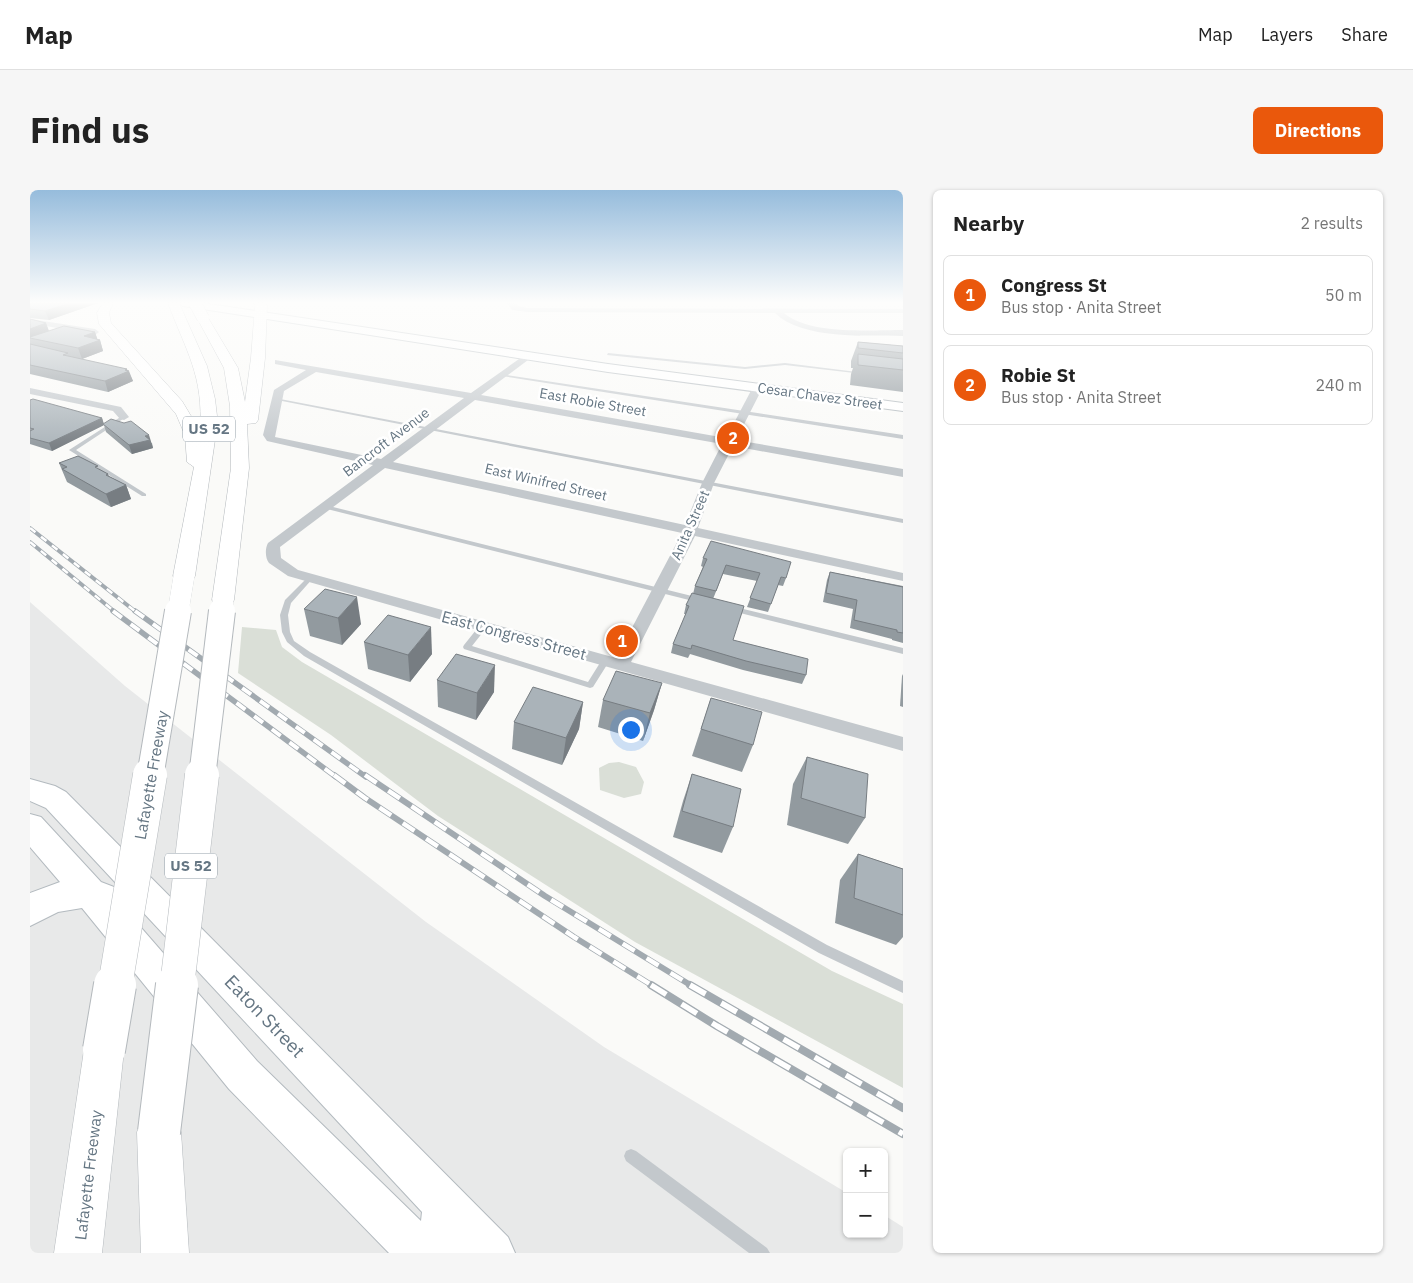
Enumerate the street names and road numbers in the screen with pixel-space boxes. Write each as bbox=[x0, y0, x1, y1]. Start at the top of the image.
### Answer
street label: Cesar Chavez Street bbox=[756, 378, 884, 414]
street label: East Robie Street bbox=[538, 384, 648, 420]
street label: Bancroft Avenue bbox=[339, 403, 433, 480]
road number: US 52 bbox=[183, 416, 235, 442]
street label: East Winifred Street bbox=[483, 459, 609, 505]
street label: Anita Street bbox=[667, 487, 713, 563]
street label: East Congress Street bbox=[439, 606, 589, 664]
street label: Lafayette Freeway bbox=[130, 709, 172, 841]
road number: US 52 bbox=[165, 854, 217, 878]
street label: Eaton Street bbox=[220, 970, 310, 1062]
street label: Lafayette Freeway bbox=[70, 1109, 106, 1241]

